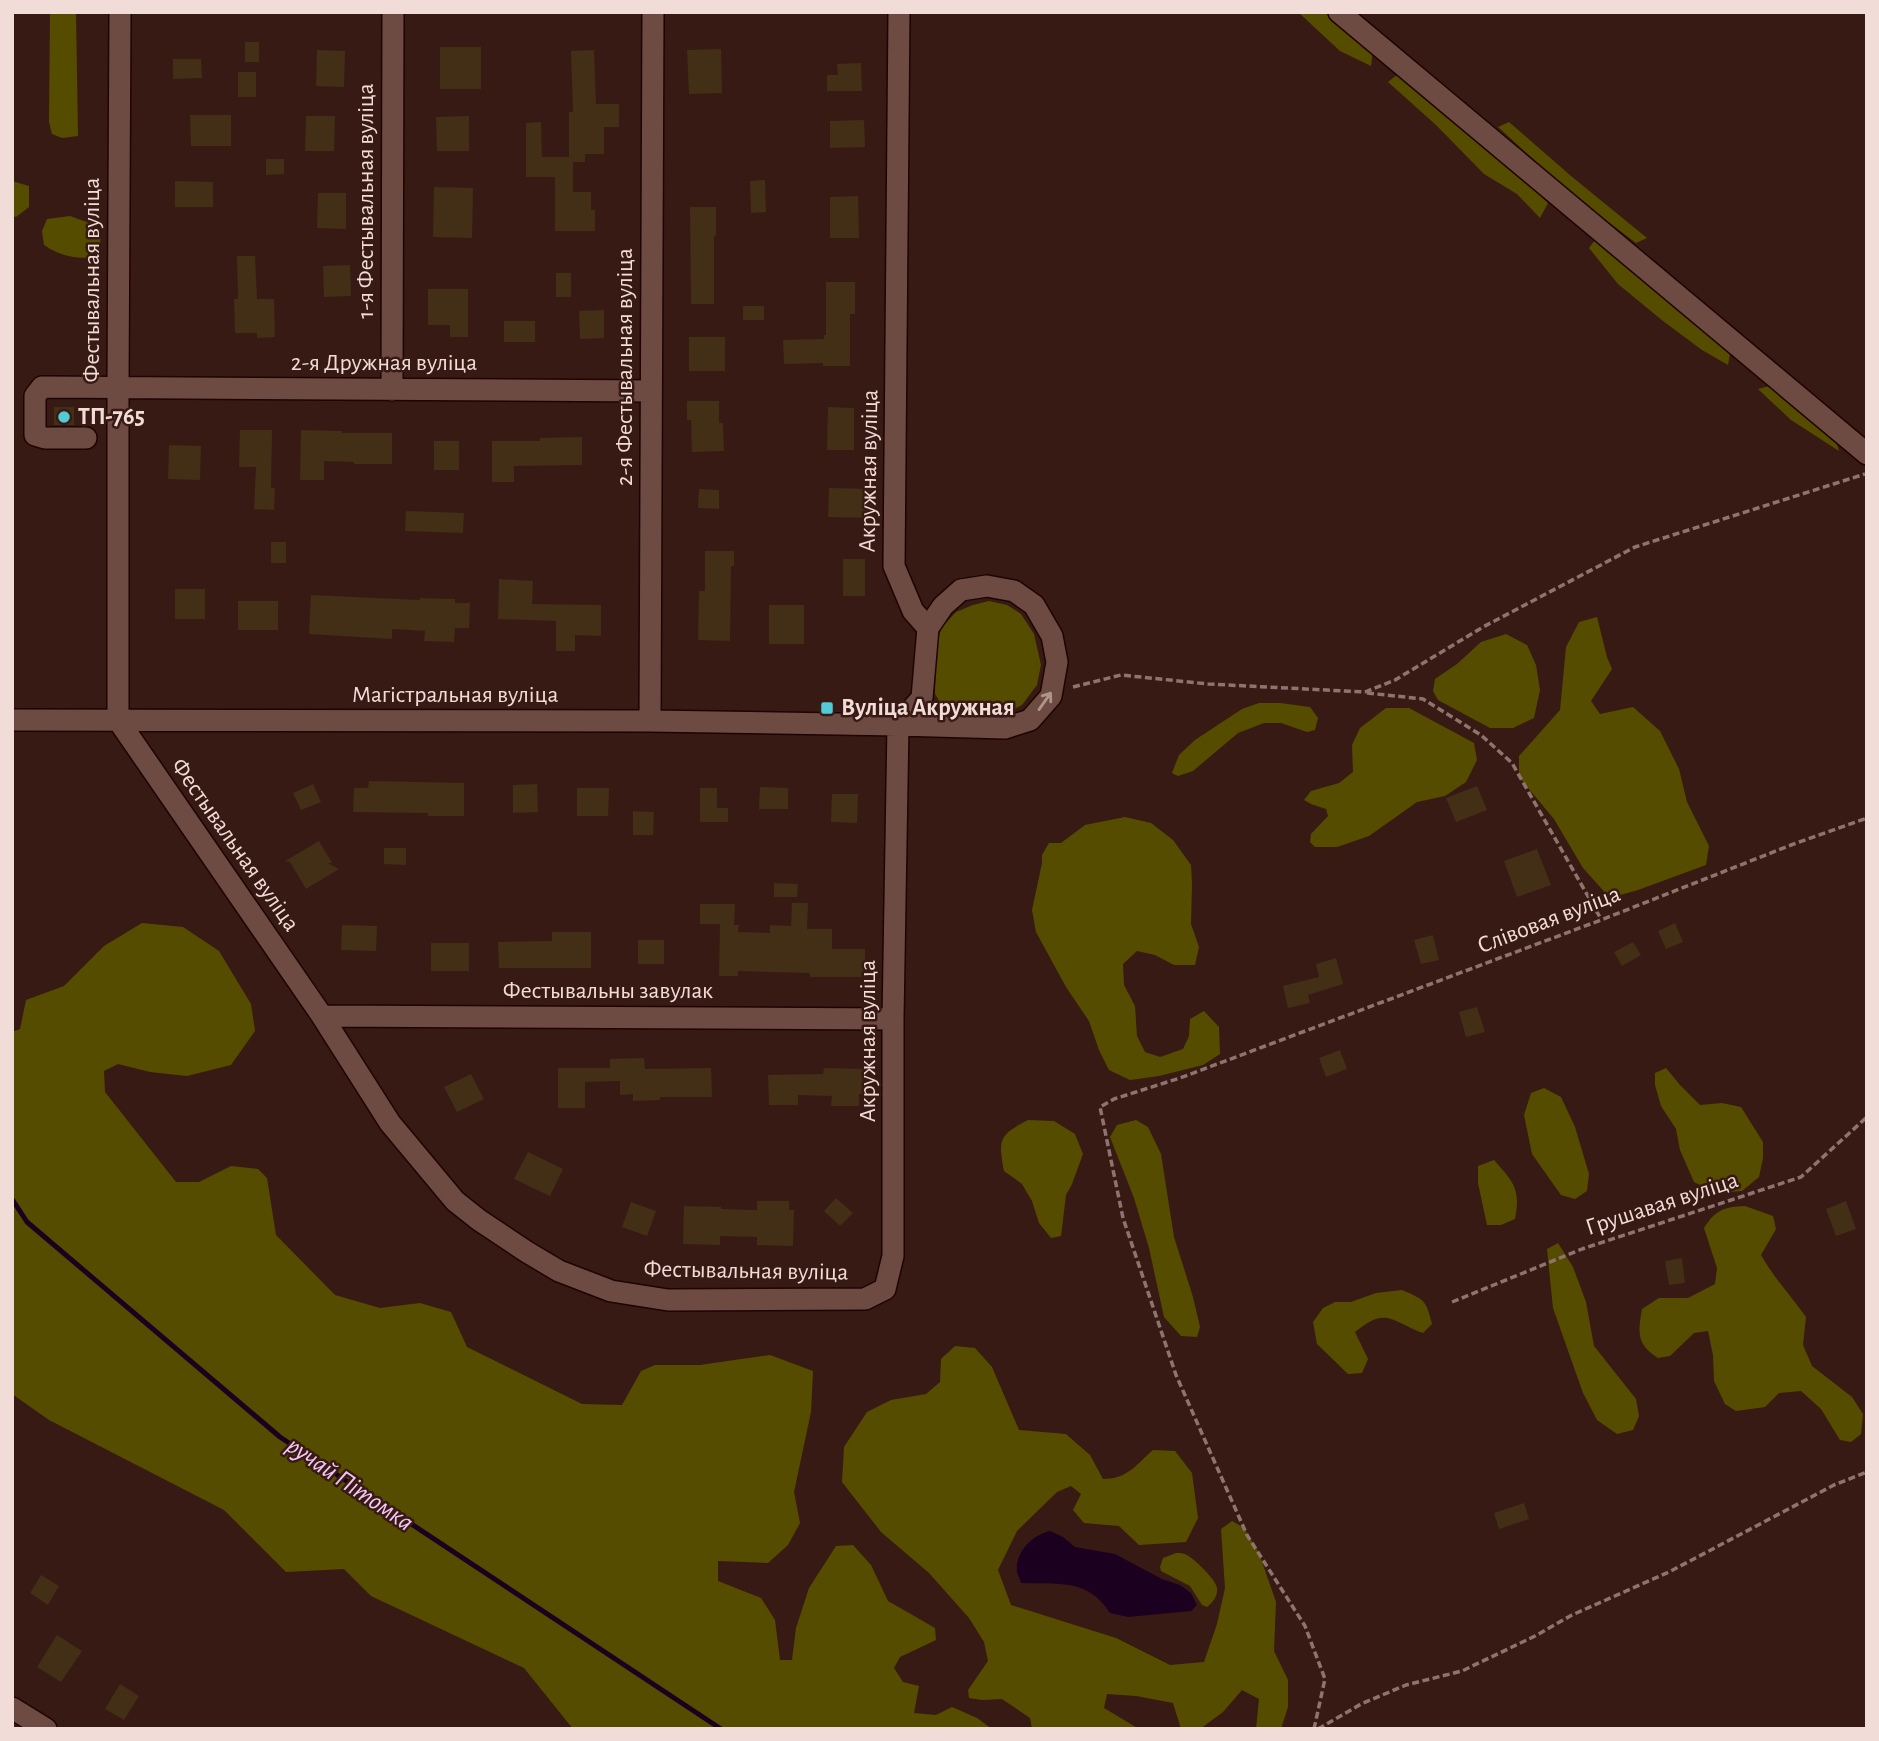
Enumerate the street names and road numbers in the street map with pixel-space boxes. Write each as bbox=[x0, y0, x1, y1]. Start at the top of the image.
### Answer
street label: 1-я Фестывальная вуліца bbox=[354, 83, 378, 319]
street label: Фестывальная вуліца bbox=[80, 178, 104, 382]
street label: 2-я Фестывальная вуліца bbox=[613, 248, 637, 486]
street label: 2-я Дружная вуліца bbox=[291, 351, 477, 375]
street label: Акружная вуліца bbox=[856, 390, 882, 552]
street label: Магістральная вуліца bbox=[352, 683, 558, 707]
street label: Фестывальная вуліца bbox=[166, 754, 304, 936]
street label: Слівовая вуліца bbox=[1474, 882, 1624, 958]
street label: Акружная вуліца bbox=[856, 960, 880, 1122]
street label: Фестывальны завулак bbox=[503, 979, 713, 1003]
street label: Грушавая вуліца bbox=[1583, 1168, 1741, 1240]
street label: Фестывальная вуліца bbox=[643, 1257, 849, 1285]

